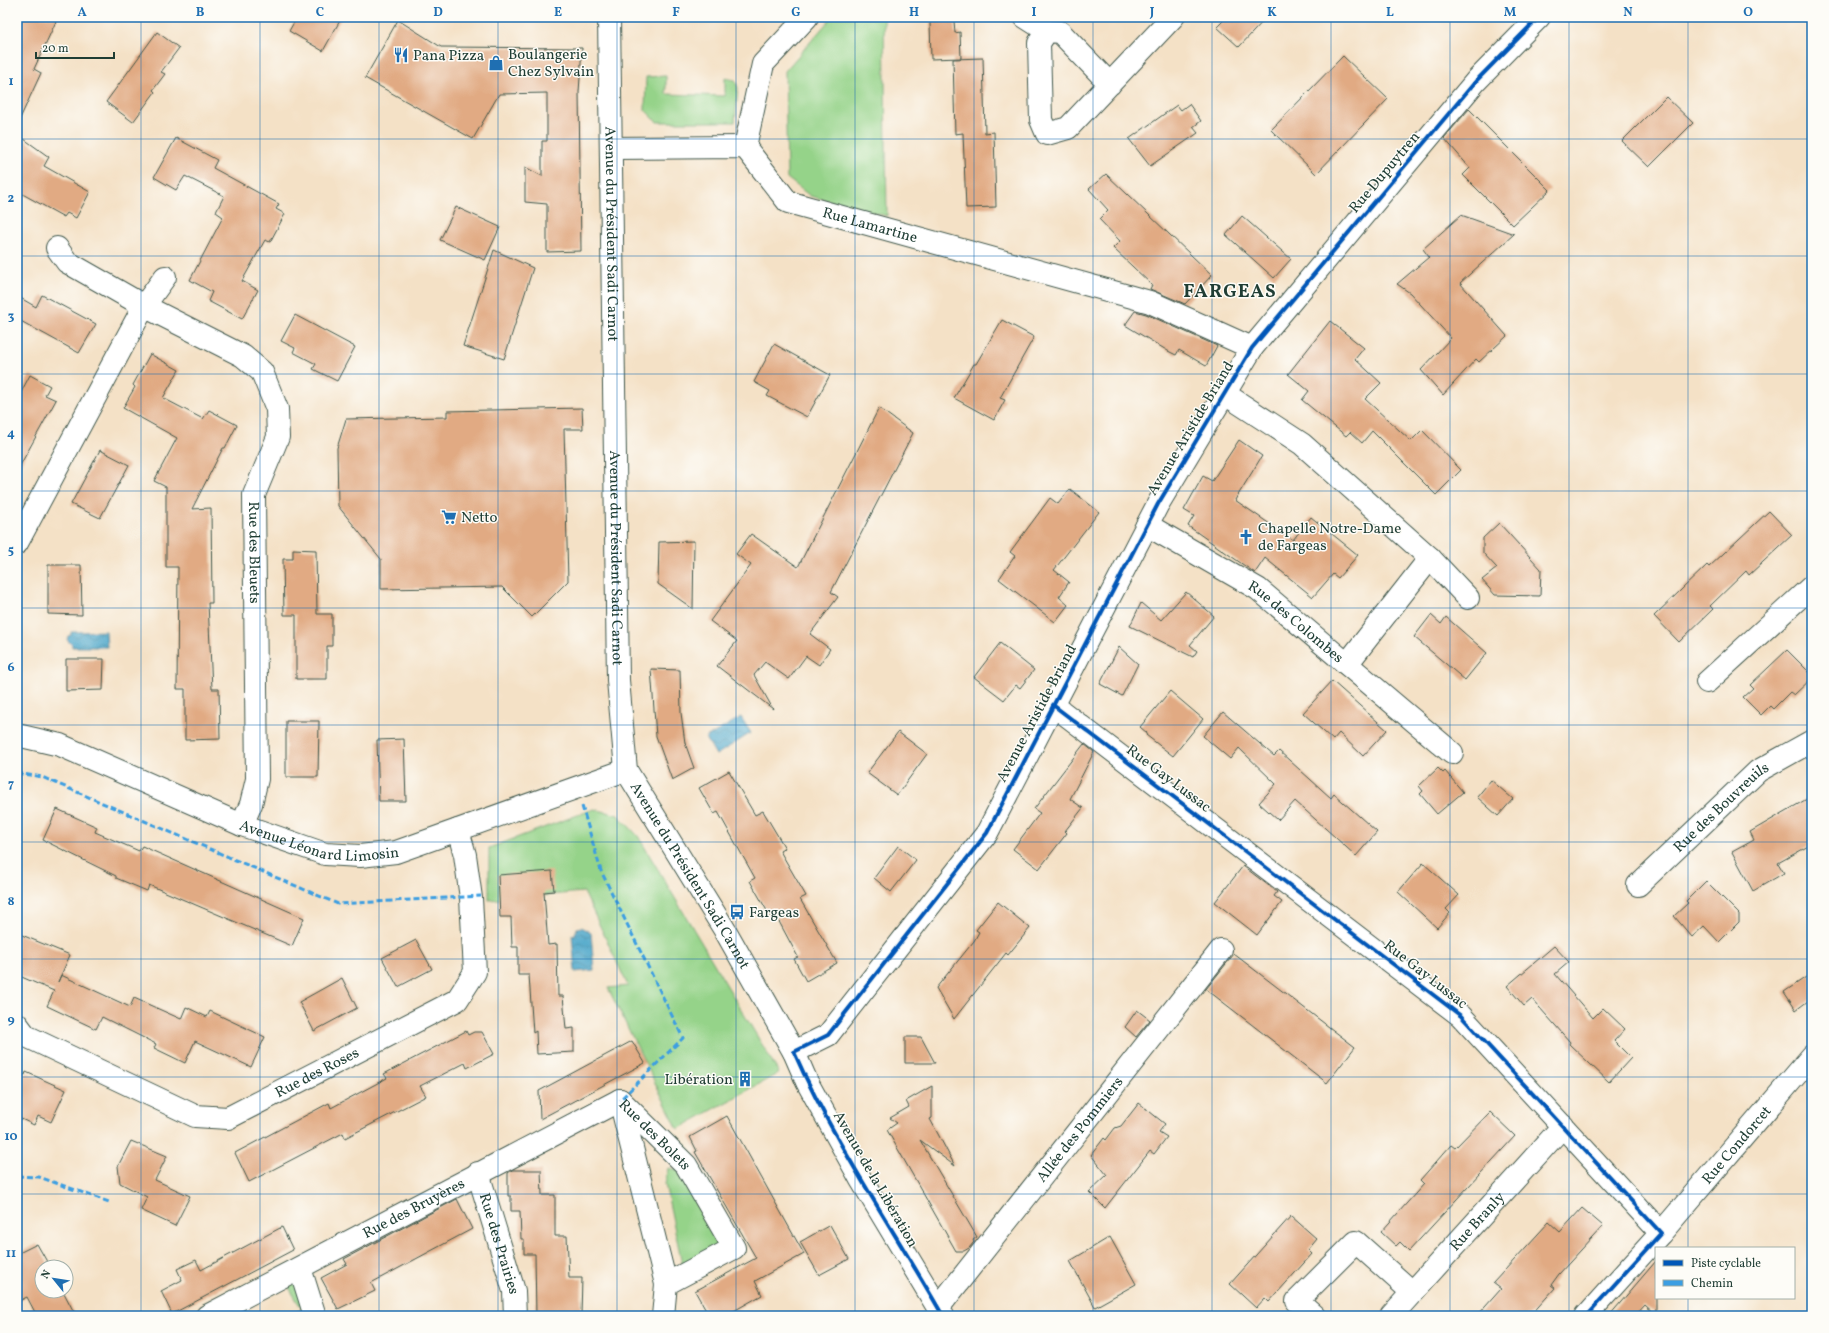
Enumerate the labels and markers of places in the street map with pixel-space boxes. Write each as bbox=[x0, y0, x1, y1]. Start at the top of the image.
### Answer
place label: Boulangerie Chez Sylvain bbox=[508, 45, 594, 83]
restaurant icon: Pana Pizza bbox=[392, 46, 410, 64]
place label: Pana Pizza bbox=[413, 46, 484, 67]
shop icon: Boulangerie Chez Sylvain bbox=[487, 54, 505, 72]
supermarket icon: Netto bbox=[440, 508, 458, 526]
place label: Netto bbox=[461, 508, 497, 529]
place label: Chapelle Notre-Dame de Fargeas bbox=[1258, 519, 1401, 557]
church icon: Chapelle Notre-Dame de Fargeas bbox=[1237, 528, 1255, 546]
bus stop icon: Fargeas bbox=[728, 903, 746, 921]
place label: Fargeas bbox=[749, 903, 799, 924]
place label: Libération bbox=[665, 1070, 733, 1091]
building icon: Libération bbox=[736, 1070, 754, 1088]

